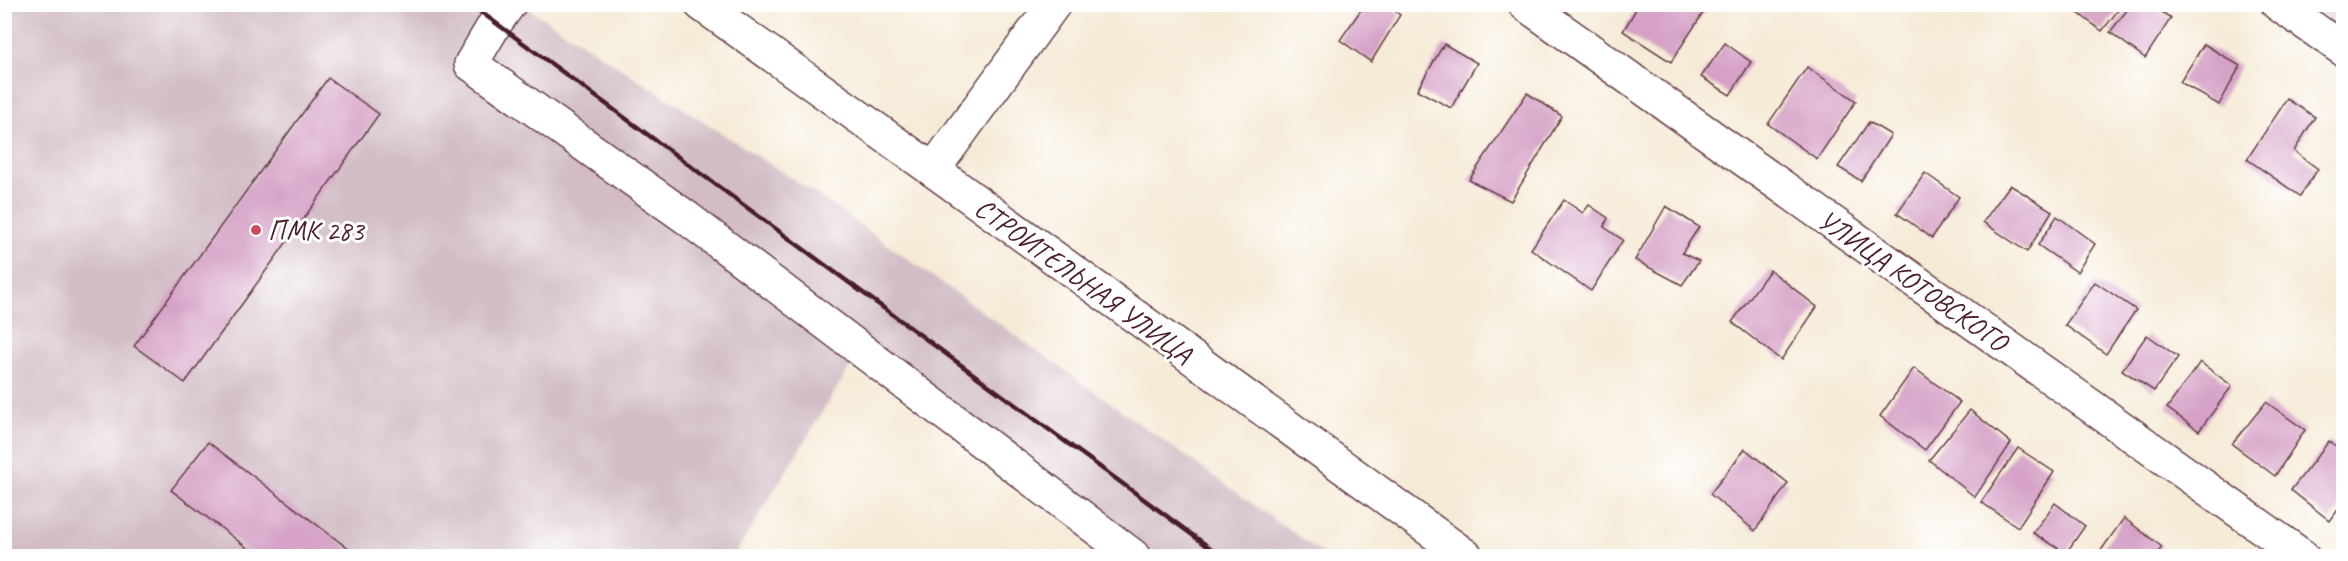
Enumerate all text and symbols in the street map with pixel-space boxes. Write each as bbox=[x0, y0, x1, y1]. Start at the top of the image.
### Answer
street label: СТРОИТЕЛЬНАЯ УЛИЦА bbox=[968, 190, 1200, 372]
street label: УЛИЦА КОТОВСКОГО bbox=[1811, 202, 2017, 361]
place label: ПМК 283 bbox=[268, 213, 366, 248]
marker: ПМК 283 bbox=[249, 223, 263, 237]

